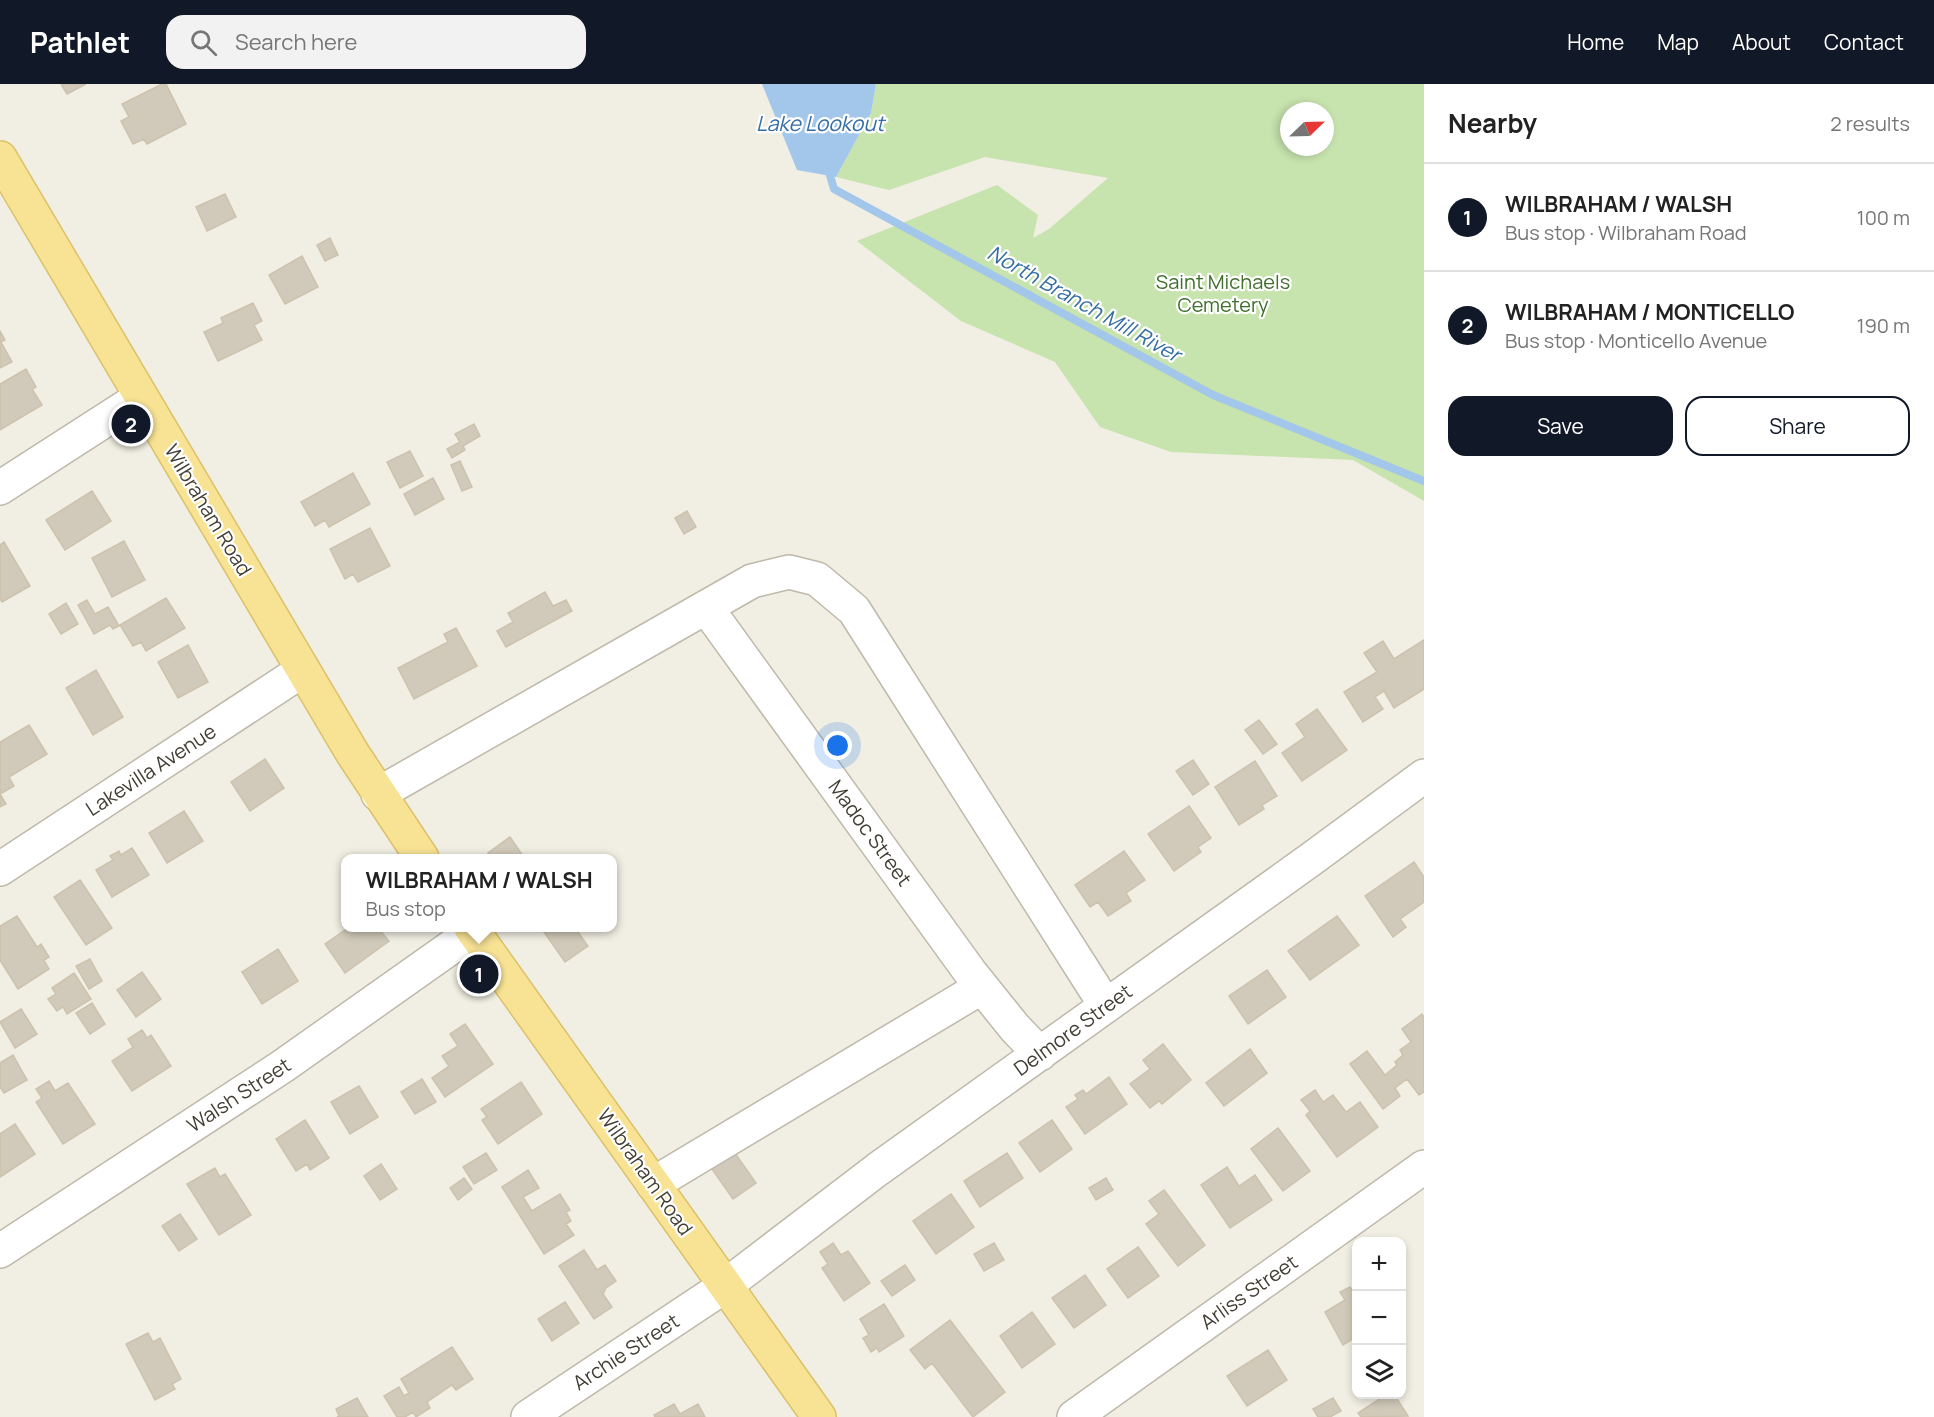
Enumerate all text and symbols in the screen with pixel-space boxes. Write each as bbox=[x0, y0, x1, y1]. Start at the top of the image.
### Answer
search box bbox=[166, 15, 586, 69]
text: Pathlet bbox=[30, 23, 130, 61]
icon: search bbox=[187, 26, 220, 59]
text: Search here bbox=[235, 27, 357, 57]
text: Home bbox=[1567, 28, 1624, 56]
text: Map bbox=[1657, 28, 1699, 56]
text: About bbox=[1732, 28, 1791, 56]
text: Contact bbox=[1824, 28, 1904, 56]
north arrow bbox=[1280, 102, 1334, 156]
text: Nearby bbox=[1448, 105, 1537, 141]
water label: Lake Lookout bbox=[756, 109, 887, 137]
text: 2 results bbox=[1830, 110, 1910, 137]
text: WILBRAHAM / WALSH bbox=[1505, 189, 1732, 219]
text: 1 bbox=[1463, 204, 1472, 231]
text: 100 m bbox=[1857, 204, 1910, 231]
text: Bus stop · Wilbraham Road bbox=[1505, 219, 1747, 246]
water label: North Branch Mill River bbox=[983, 238, 1188, 369]
park label: Saint Michaels Cemetery bbox=[1156, 268, 1290, 318]
text: WILBRAHAM / MONTICELLO bbox=[1505, 297, 1795, 327]
text: 2 bbox=[1462, 312, 1473, 339]
text: 190 m bbox=[1857, 312, 1910, 339]
text: Bus stop · Monticello Avenue bbox=[1505, 327, 1767, 354]
button: Save bbox=[1448, 396, 1673, 456]
button: Share bbox=[1685, 396, 1910, 456]
pin: 2 bbox=[112, 402, 150, 446]
street label: Wilbraham Road bbox=[159, 439, 258, 580]
street label: Lakevilla Avenue bbox=[80, 717, 221, 822]
your location bbox=[823, 731, 852, 760]
street label: Madoc Street bbox=[823, 774, 918, 891]
popup bbox=[341, 854, 617, 932]
text: WILBRAHAM / WALSH bbox=[365, 865, 593, 895]
text: Bus stop bbox=[365, 895, 446, 922]
pin: 1 bbox=[460, 952, 498, 996]
street label: Delmore Street bbox=[1008, 978, 1137, 1082]
street label: Walsh Street bbox=[182, 1051, 296, 1138]
street label: Wilbraham Road bbox=[592, 1103, 699, 1240]
map controls bbox=[1352, 1237, 1406, 1399]
button: + bbox=[1352, 1237, 1406, 1291]
street label: Arliss Street bbox=[1195, 1248, 1303, 1335]
button: − bbox=[1352, 1291, 1406, 1345]
street label: Archie Street bbox=[567, 1307, 684, 1396]
button: layers bbox=[1352, 1345, 1406, 1399]

